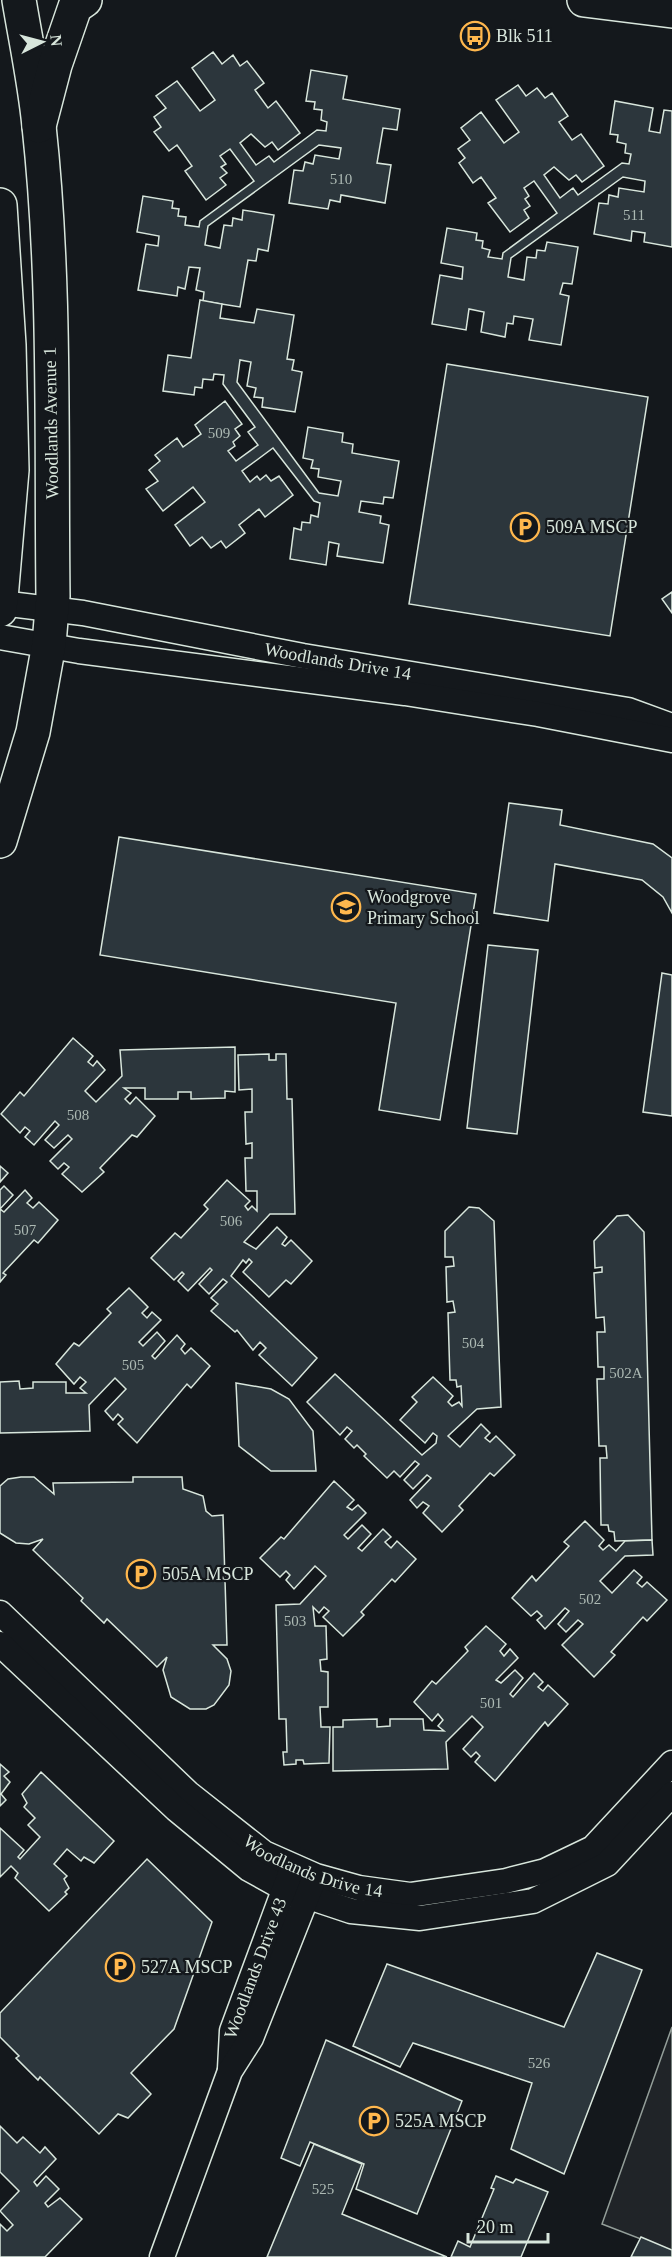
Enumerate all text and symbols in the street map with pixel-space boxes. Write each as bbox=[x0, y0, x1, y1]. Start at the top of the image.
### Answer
north arrow bbox=[12, 12, 72, 72]
bus stop icon: Blk 511 bbox=[459, 20, 491, 52]
place label: Blk 511 bbox=[496, 26, 553, 46]
text: N bbox=[47, 34, 66, 48]
house number: 510 bbox=[330, 171, 352, 187]
house number: 511 bbox=[623, 207, 645, 223]
street label: Woodlands Avenue 1 bbox=[40, 347, 62, 499]
house number: 509 bbox=[208, 425, 230, 441]
parking icon: 509A MSCP bbox=[509, 511, 541, 543]
place label: 509A MSCP bbox=[546, 517, 638, 537]
street label: Woodlands Drive 14 bbox=[263, 639, 413, 684]
place label: Woodgrove Primary School bbox=[367, 887, 480, 928]
school or university icon: Woodgrove Primary School bbox=[330, 891, 362, 923]
house number: 508 bbox=[67, 1107, 89, 1123]
house number: 506 bbox=[220, 1213, 243, 1229]
house number: 507 bbox=[14, 1222, 37, 1238]
house number: 504 bbox=[462, 1335, 485, 1351]
house number: 505 bbox=[122, 1357, 144, 1373]
house number: 502A bbox=[609, 1365, 643, 1381]
parking icon: 505A MSCP bbox=[125, 1558, 157, 1590]
place label: 505A MSCP bbox=[162, 1564, 254, 1584]
house number: 502 bbox=[579, 1591, 601, 1607]
house number: 503 bbox=[284, 1613, 306, 1629]
house number: 501 bbox=[480, 1695, 502, 1711]
street label: Woodlands Drive 14 bbox=[239, 1831, 384, 1901]
street label: Woodlands Drive 43 bbox=[220, 1895, 290, 2041]
parking icon: 527A MSCP bbox=[104, 1951, 136, 1983]
place label: 527A MSCP bbox=[141, 1957, 233, 1977]
house number: 526 bbox=[528, 2055, 551, 2071]
parking icon: 525A MSCP bbox=[358, 2105, 390, 2137]
place label: 525A MSCP bbox=[395, 2111, 487, 2131]
house number: 525 bbox=[312, 2181, 334, 2197]
scale bar bbox=[468, 2206, 548, 2244]
text: 20 m bbox=[477, 2217, 514, 2237]

